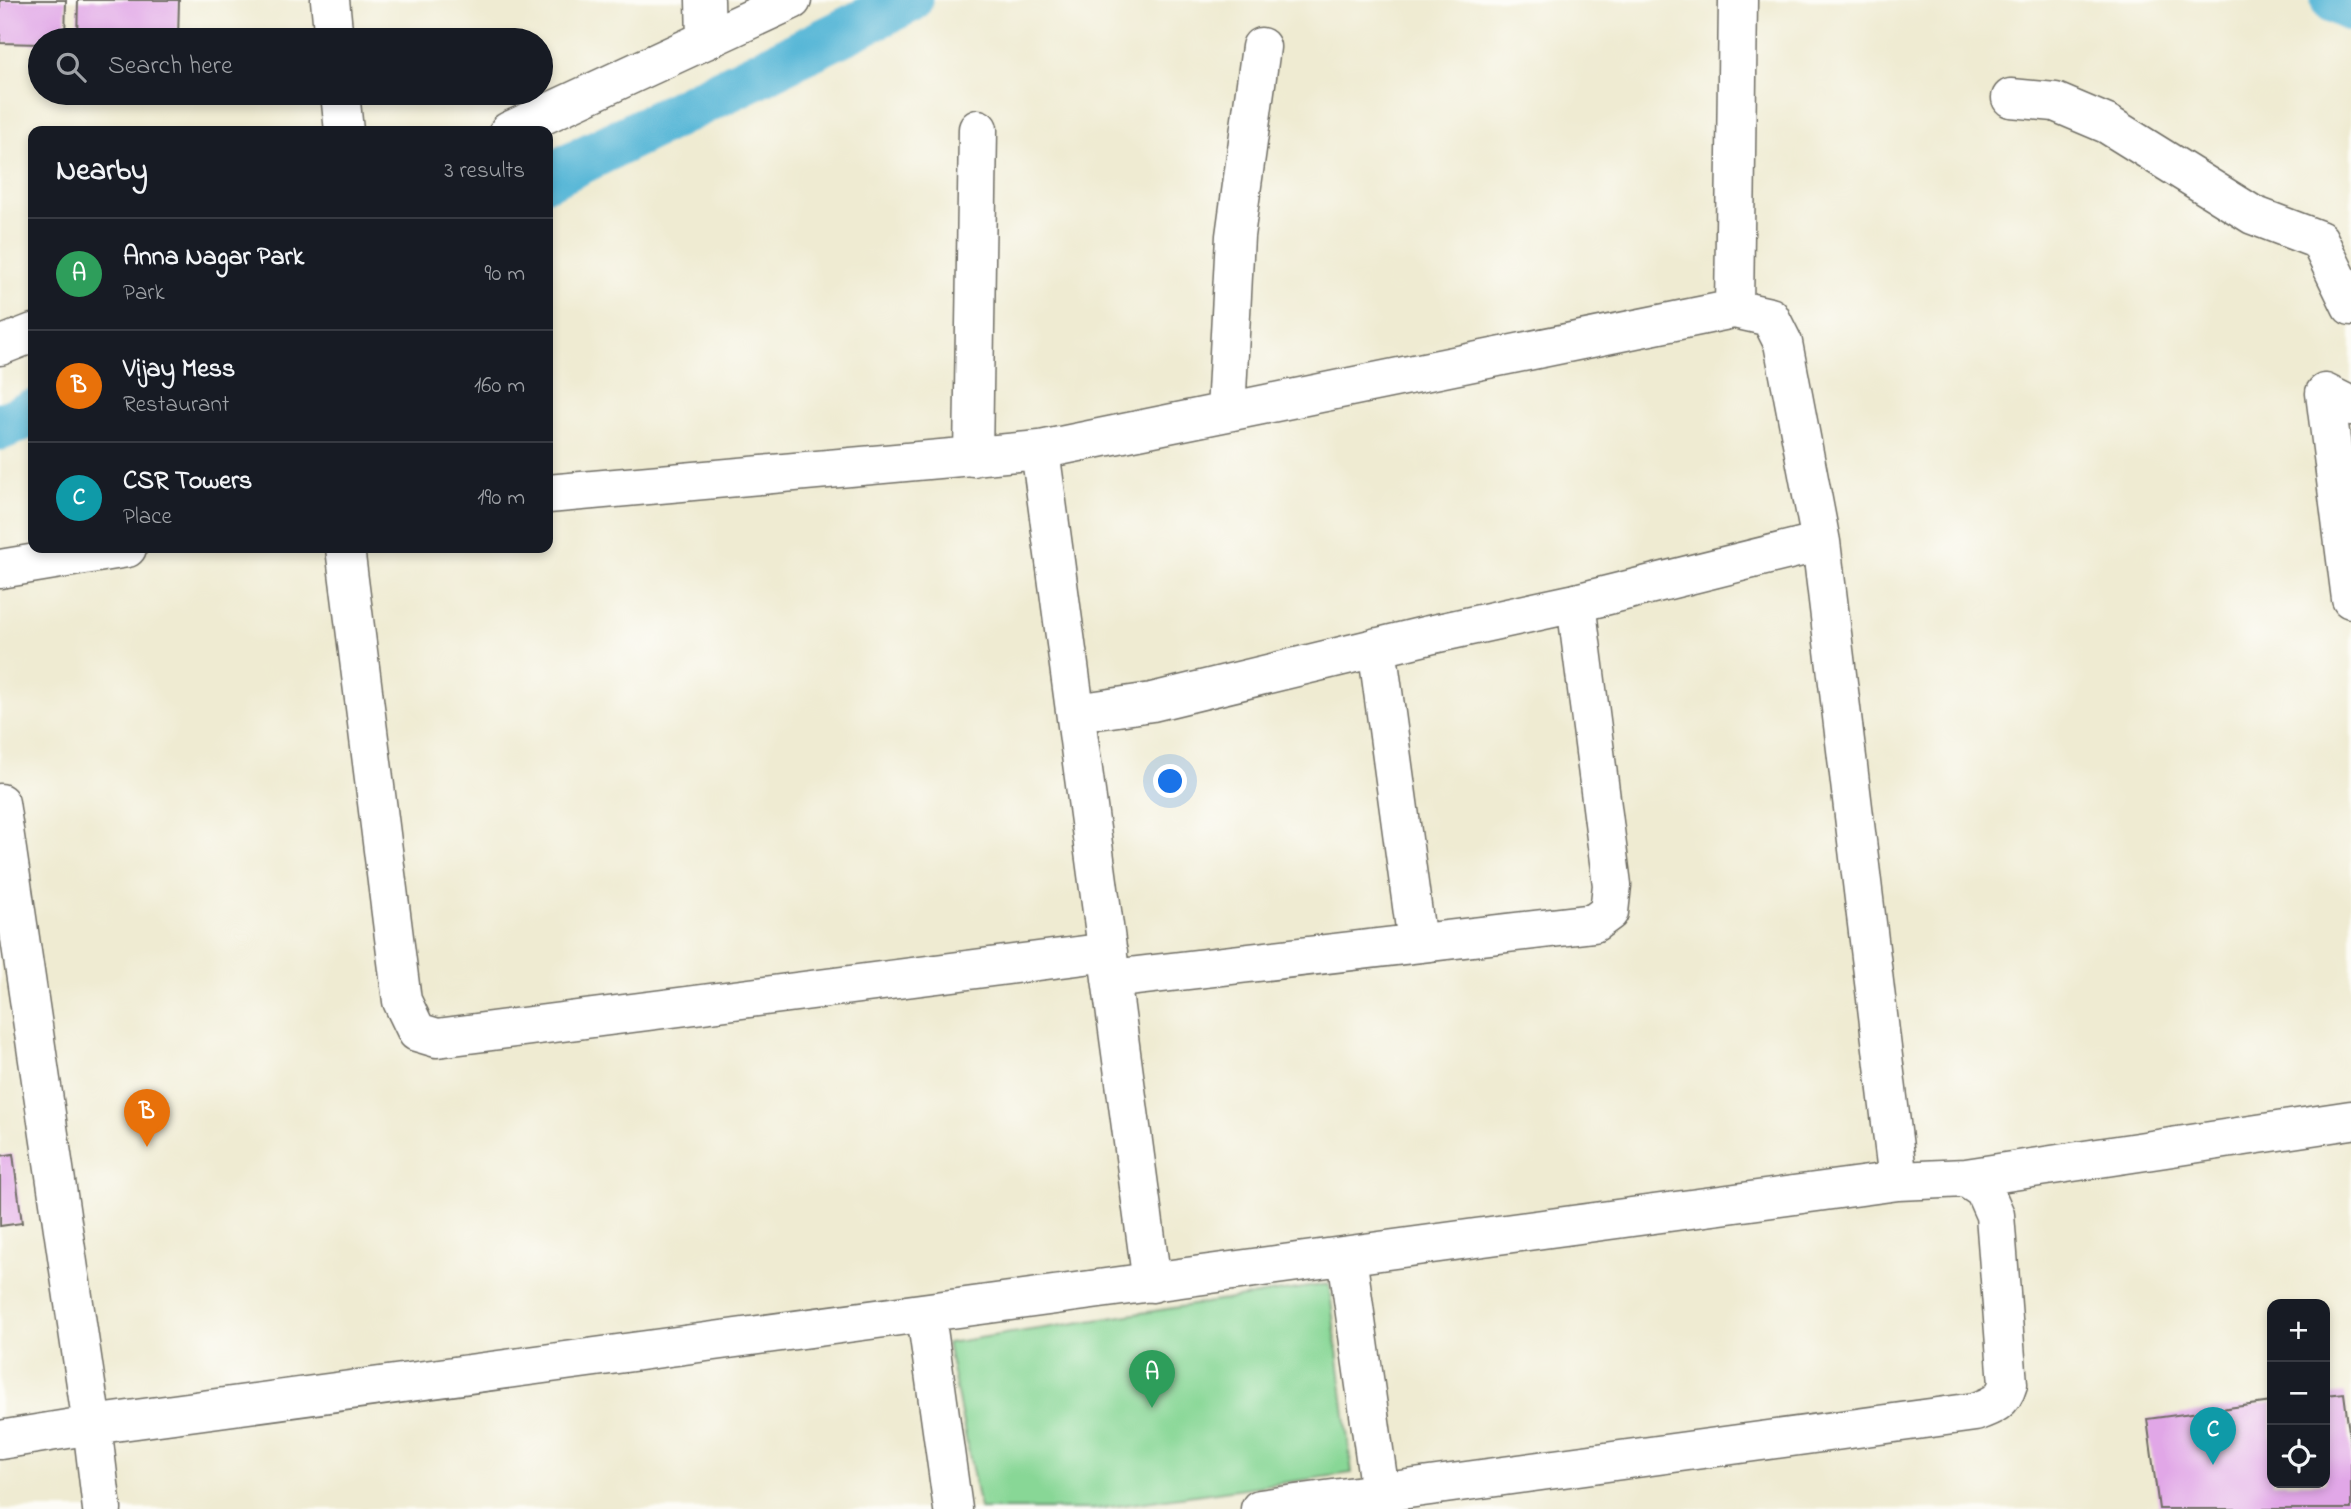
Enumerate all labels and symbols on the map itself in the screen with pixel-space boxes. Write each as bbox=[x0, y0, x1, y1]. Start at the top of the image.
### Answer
your location bbox=[1153, 764, 1187, 798]
pin: B bbox=[124, 1089, 170, 1147]
pin: A bbox=[1129, 1350, 1175, 1408]
pin: C bbox=[2190, 1407, 2236, 1465]

